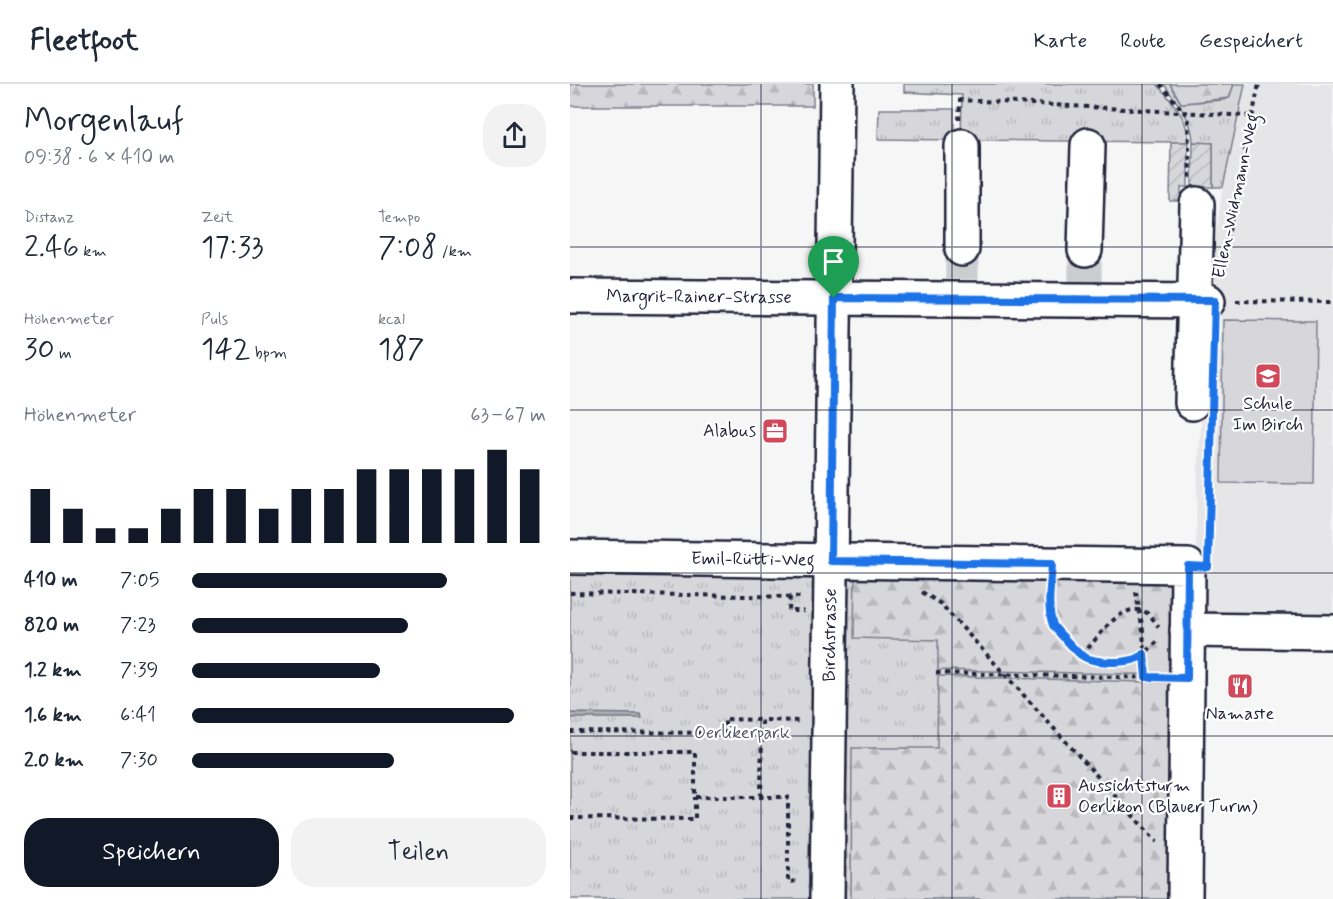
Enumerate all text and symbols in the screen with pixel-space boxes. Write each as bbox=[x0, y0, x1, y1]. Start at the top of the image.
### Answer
text: Fleetfoot bbox=[30, 23, 139, 60]
text: Karte bbox=[1034, 27, 1087, 55]
text: Route bbox=[1120, 27, 1166, 55]
text: Gespeichert bbox=[1199, 27, 1303, 55]
text: Morgenlauf bbox=[24, 99, 184, 143]
button: share bbox=[483, 104, 546, 167]
street label: Ellen-Widmann-Weg bbox=[1207, 111, 1267, 281]
text: 09:38 · 6 × 410 m bbox=[24, 144, 175, 171]
text: Distanz bbox=[24, 207, 74, 228]
text: Zeit bbox=[201, 207, 234, 228]
text: Tempo bbox=[378, 207, 420, 228]
text: 2.46 bbox=[24, 228, 79, 267]
text: 17:33 bbox=[201, 228, 264, 267]
text: 7:08 bbox=[378, 228, 437, 267]
pin bbox=[808, 236, 859, 298]
text: km bbox=[79, 241, 107, 262]
text: /km bbox=[437, 241, 472, 262]
icon: arrive bbox=[817, 245, 850, 278]
street label: Margrit-Rainer-Strasse bbox=[606, 284, 792, 310]
text: Höhenmeter bbox=[24, 309, 114, 330]
text: Puls bbox=[201, 309, 228, 330]
text: kcal bbox=[378, 309, 405, 330]
text: 30 bbox=[24, 330, 55, 369]
text: 142 bbox=[201, 330, 251, 369]
text: 187 bbox=[378, 330, 425, 369]
text: m bbox=[55, 343, 72, 364]
text: bpm bbox=[251, 343, 287, 364]
school or university icon: Schule Im Birch bbox=[1253, 361, 1283, 391]
place label: Schule Im Birch bbox=[1233, 392, 1303, 437]
text: Höhenmeter bbox=[24, 402, 136, 429]
text: 63–67 m bbox=[470, 402, 546, 429]
office icon: Alabus bbox=[760, 416, 790, 446]
place label: Alabus bbox=[703, 419, 756, 443]
street label: Emil-Rütti-Weg bbox=[691, 547, 815, 575]
text: 410 m bbox=[24, 567, 78, 594]
text: 7:05 bbox=[120, 567, 159, 594]
street label: Birchstrasse bbox=[818, 588, 843, 682]
text: 820 m bbox=[24, 612, 79, 639]
text: 7:23 bbox=[120, 612, 156, 639]
text: 1.2 km bbox=[24, 657, 81, 684]
text: 7:39 bbox=[120, 657, 158, 684]
restaurant icon: Namaste bbox=[1225, 671, 1255, 701]
text: 1.6 km bbox=[24, 702, 82, 729]
text: 6:41 bbox=[120, 702, 156, 729]
place label: Namaste bbox=[1206, 702, 1274, 726]
park label: Oerlikerpark bbox=[694, 721, 790, 745]
text: 2.0 km bbox=[24, 747, 84, 774]
text: 7:30 bbox=[120, 747, 158, 774]
place label: Aussichtsturm Oerlikon (Blauer Turm) bbox=[1078, 774, 1258, 819]
building icon: Aussichtsturm Oerlikon (Blauer Turm) bbox=[1044, 781, 1074, 811]
button: Speichern bbox=[24, 818, 279, 887]
button: Teilen bbox=[291, 818, 546, 887]

